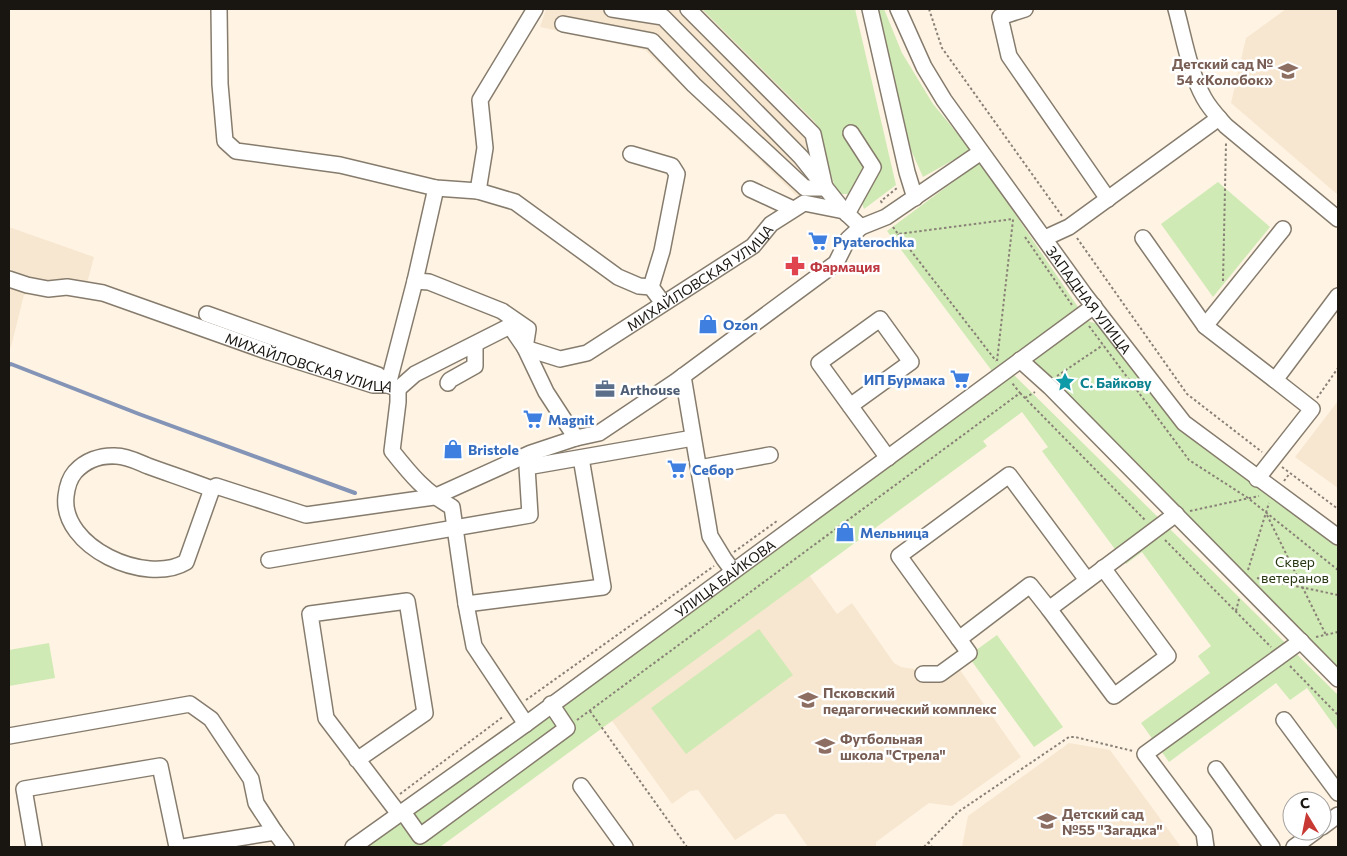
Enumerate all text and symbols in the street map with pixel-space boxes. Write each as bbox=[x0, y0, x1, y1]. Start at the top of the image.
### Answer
place label: Детский сад № 54 «Колобок» bbox=[1172, 55, 1273, 88]
school or university icon: Детский сад № 54 «Колобок» bbox=[1277, 60, 1299, 82]
street label: МИХАЙЛОВСКАЯ УЛИЦА bbox=[623, 220, 776, 334]
supermarket icon: Pyaterochka bbox=[807, 230, 829, 252]
place label: Pyaterochka bbox=[833, 233, 915, 250]
street label: ЗАПАДНАЯ УЛИЦА bbox=[1043, 242, 1136, 357]
pharmacy icon: Фармация bbox=[784, 255, 806, 277]
place label: Фармация bbox=[810, 258, 880, 275]
shop icon: Ozon bbox=[697, 313, 719, 335]
place label: Ozon bbox=[723, 316, 758, 333]
street label: МИХАЙЛОВСКАЯ УЛИЦА bbox=[223, 329, 396, 395]
supermarket icon: ИП Бурмака bbox=[949, 368, 971, 390]
place label: ИП Бурмака bbox=[864, 371, 945, 388]
place icon: С. Байкову bbox=[1054, 371, 1076, 393]
place label: С. Байкову bbox=[1080, 374, 1152, 391]
office icon: Arthouse bbox=[594, 378, 616, 400]
place label: Arthouse bbox=[620, 381, 680, 398]
supermarket icon: Magnit bbox=[522, 408, 544, 430]
place label: Magnit bbox=[548, 411, 594, 428]
shop icon: Bristole bbox=[442, 438, 464, 460]
place label: Bristole bbox=[468, 441, 519, 458]
supermarket icon: Себор bbox=[666, 458, 688, 480]
place label: Себор bbox=[692, 461, 734, 478]
shop icon: Мельница bbox=[834, 521, 856, 543]
place label: Мельница bbox=[860, 524, 929, 541]
street label: УЛИЦА БАЙКОВА bbox=[671, 535, 779, 620]
park label: Сквер ветеранов bbox=[1261, 553, 1329, 586]
place label: Псковский педагогический комплекс bbox=[823, 684, 997, 717]
school or university icon: Псковский педагогический комплекс bbox=[797, 689, 819, 711]
place label: Футбольная школа "Стрела" bbox=[840, 730, 946, 763]
school or university icon: Футбольная школа "Стрела" bbox=[814, 735, 836, 757]
north arrow bbox=[1282, 791, 1332, 841]
text: С bbox=[1298, 794, 1311, 812]
place label: Детский сад №55 "Загадка" bbox=[1062, 805, 1163, 838]
school or university icon: Детский сад №55 "Загадка" bbox=[1036, 810, 1058, 832]

